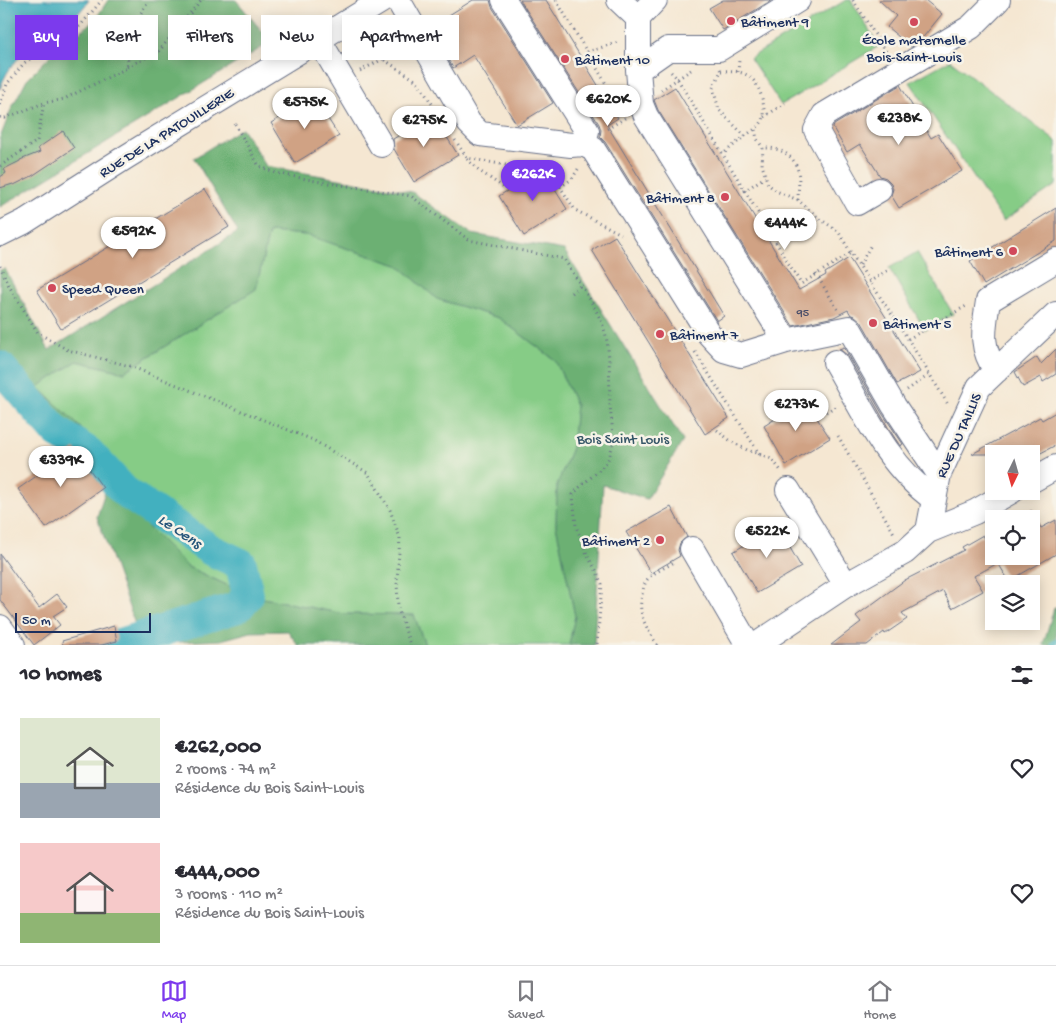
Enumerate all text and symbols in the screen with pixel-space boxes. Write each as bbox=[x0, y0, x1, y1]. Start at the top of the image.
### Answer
place label: Bâtiment 9 bbox=[740, 14, 810, 32]
chip: Buy bbox=[15, 15, 78, 60]
chip: Rent bbox=[88, 15, 158, 60]
chip: Filters bbox=[168, 15, 251, 60]
chip: New bbox=[261, 15, 332, 60]
chip: Apartment bbox=[342, 15, 459, 60]
marker: Bâtiment 9 bbox=[725, 15, 737, 27]
marker: École maternelle Bois-Saint-Louis bbox=[908, 16, 920, 28]
place label: École maternelle Bois-Saint-Louis bbox=[862, 32, 966, 67]
place label: Bâtiment 10 bbox=[574, 52, 651, 70]
marker: Bâtiment 10 bbox=[559, 53, 571, 65]
pin: €620K bbox=[573, 84, 643, 127]
street label: RUE DE LA PATOUILLERIE bbox=[96, 85, 238, 182]
pin: €575K bbox=[270, 88, 340, 130]
text: €620K bbox=[586, 91, 630, 110]
text: €575K bbox=[283, 94, 327, 113]
pin: €238K bbox=[864, 104, 934, 146]
pin: €275K bbox=[389, 106, 459, 148]
text: €238K bbox=[877, 110, 921, 129]
text: €275K bbox=[403, 112, 445, 131]
pin: €262K bbox=[498, 160, 568, 202]
text: €262K bbox=[512, 166, 554, 185]
place label: Bâtiment 8 bbox=[645, 190, 715, 208]
marker: Bâtiment 8 bbox=[719, 191, 731, 203]
pin: €444K bbox=[750, 208, 820, 251]
text: €444K bbox=[764, 215, 806, 234]
pin: €592K bbox=[98, 216, 168, 259]
text: €592K bbox=[112, 223, 154, 242]
place label: Bâtiment 6 bbox=[934, 244, 1003, 262]
marker: Bâtiment 6 bbox=[1007, 245, 1019, 257]
place label: Speed Queen bbox=[62, 281, 144, 299]
marker: Speed Queen bbox=[46, 282, 58, 294]
house number: 95 bbox=[796, 307, 809, 321]
place label: Bâtiment 5 bbox=[882, 316, 952, 334]
marker: Bâtiment 5 bbox=[867, 317, 879, 329]
place label: Bâtiment 7 bbox=[669, 327, 740, 345]
marker: Bâtiment 7 bbox=[654, 328, 666, 340]
pin: €273K bbox=[761, 390, 831, 432]
street label: RUE DU TAILLIS bbox=[933, 390, 987, 481]
text: €273K bbox=[775, 396, 817, 415]
park label: Bois Saint Louis bbox=[576, 431, 670, 449]
north arrow bbox=[985, 445, 1040, 500]
map controls bbox=[985, 445, 1040, 630]
pin: €339K bbox=[26, 446, 96, 488]
text: €339K bbox=[40, 452, 82, 471]
button: locate bbox=[985, 510, 1040, 565]
water label: Le Cens bbox=[154, 512, 206, 555]
pin: €522K bbox=[732, 516, 802, 559]
text: €522K bbox=[746, 523, 788, 542]
place label: Bâtiment 2 bbox=[581, 533, 650, 551]
marker: Bâtiment 2 bbox=[654, 534, 666, 546]
button: layers bbox=[985, 575, 1040, 630]
scale bar bbox=[15, 610, 151, 633]
text: 50 m bbox=[22, 613, 51, 630]
icon: filters bbox=[1008, 661, 1036, 689]
text: 10 homes bbox=[20, 663, 101, 688]
text: €262,000 bbox=[175, 736, 261, 761]
icon: home bbox=[60, 738, 120, 798]
icon: heart bbox=[1008, 754, 1036, 782]
text: 2 rooms · 74 m² bbox=[175, 761, 276, 780]
text: Résidence du Bois Saint-Louis bbox=[175, 780, 364, 799]
text: €444,000 bbox=[175, 861, 260, 886]
icon: home bbox=[60, 863, 120, 923]
icon: heart bbox=[1008, 879, 1036, 907]
text: 3 rooms · 110 m² bbox=[175, 886, 283, 905]
text: Résidence du Bois Saint-Louis bbox=[175, 905, 364, 924]
tab: Map bbox=[160, 977, 188, 1024]
tab: Saved bbox=[508, 977, 544, 1024]
tab: Home bbox=[864, 977, 896, 1024]

